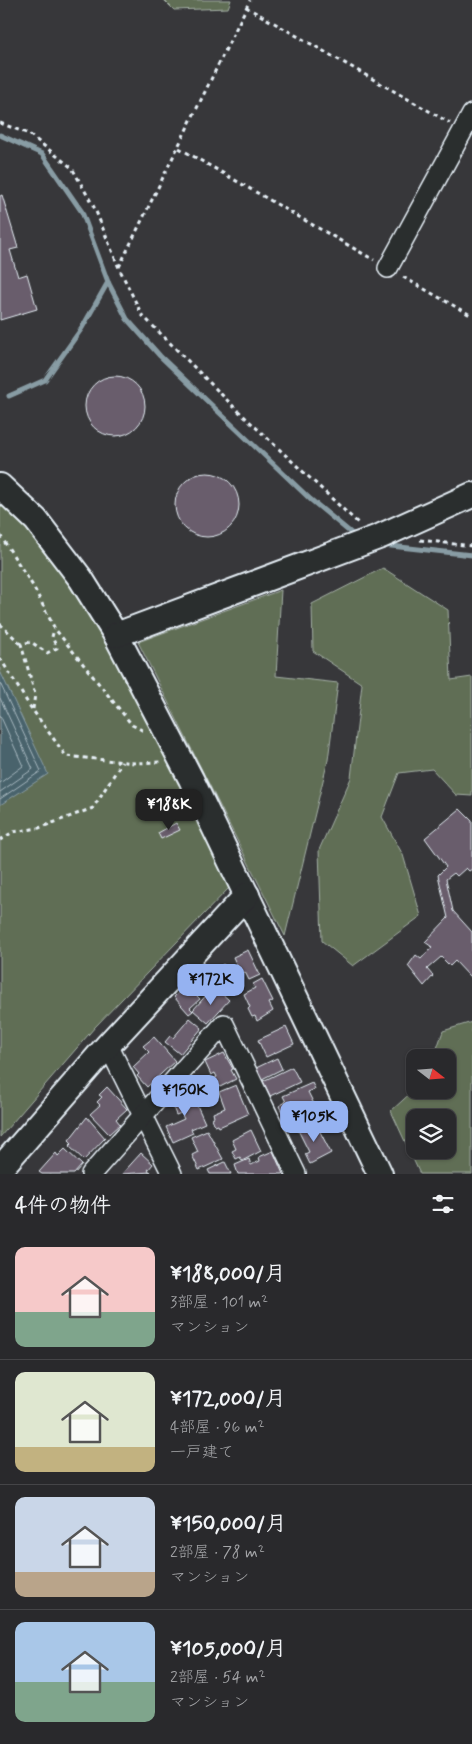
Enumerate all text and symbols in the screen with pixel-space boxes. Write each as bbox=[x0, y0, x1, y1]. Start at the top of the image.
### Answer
pin: ¥188K bbox=[134, 788, 204, 831]
text: ¥188K bbox=[146, 794, 192, 815]
pin: ¥172K bbox=[176, 964, 246, 1006]
text: ¥172K bbox=[188, 969, 234, 990]
north arrow bbox=[406, 1049, 456, 1099]
map controls bbox=[406, 1049, 456, 1159]
pin: ¥150K bbox=[150, 1074, 220, 1117]
text: ¥150K bbox=[162, 1080, 208, 1101]
pin: ¥105K bbox=[279, 1100, 349, 1143]
text: ¥105K bbox=[291, 1106, 337, 1127]
button: layers bbox=[406, 1109, 456, 1159]
icon: filters bbox=[429, 1190, 457, 1218]
text: 4件の物件 bbox=[15, 1192, 111, 1220]
text: ¥188,000/月 bbox=[170, 1260, 285, 1288]
icon: home bbox=[55, 1267, 115, 1327]
text: 3部屋 · 101 m² bbox=[170, 1292, 268, 1313]
text: マンション bbox=[170, 1317, 249, 1338]
text: ¥172,000/月 bbox=[170, 1385, 286, 1413]
icon: home bbox=[55, 1392, 115, 1452]
text: 4部屋 · 96 m² bbox=[170, 1417, 264, 1438]
text: 一戸建て bbox=[170, 1442, 234, 1463]
text: ¥150,000/月 bbox=[170, 1510, 286, 1538]
icon: home bbox=[55, 1517, 115, 1577]
text: 2部屋 · 78 m² bbox=[170, 1542, 265, 1563]
text: マンション bbox=[170, 1567, 249, 1588]
text: ¥105,000/月 bbox=[170, 1635, 286, 1663]
icon: home bbox=[55, 1642, 115, 1702]
text: 2部屋 · 54 m² bbox=[170, 1667, 266, 1688]
text: マンション bbox=[170, 1692, 249, 1713]

